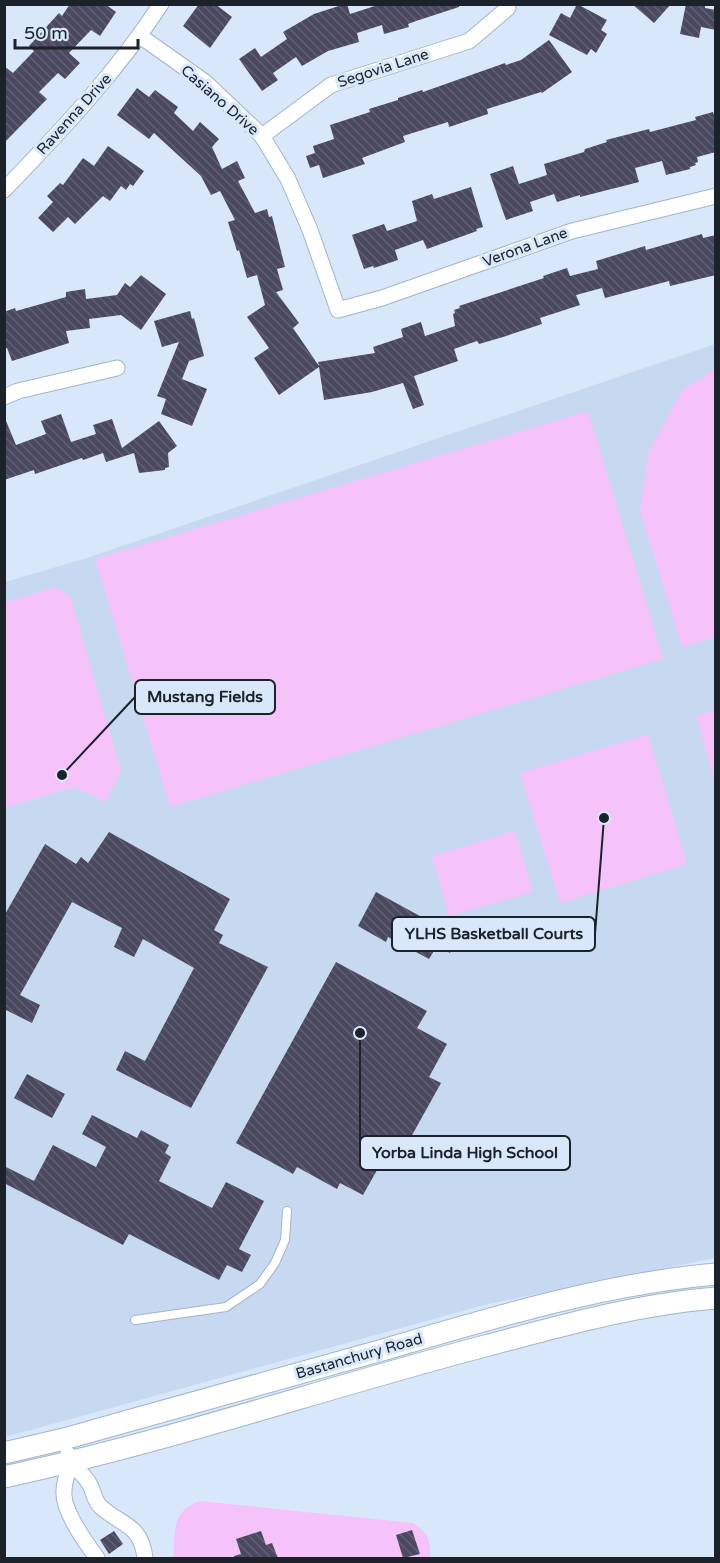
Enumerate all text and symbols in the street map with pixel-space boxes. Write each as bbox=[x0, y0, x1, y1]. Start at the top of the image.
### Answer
scale bar bbox=[15, 12, 138, 50]
text: 50 m bbox=[24, 22, 68, 44]
street label: Segovia Lane bbox=[335, 45, 431, 91]
street label: Casiano Drive bbox=[177, 61, 263, 139]
street label: Ravenna Drive bbox=[33, 70, 115, 158]
street label: Verona Lane bbox=[480, 223, 570, 271]
callout: Mustang Fields bbox=[135, 680, 275, 714]
text: Mustang Fields bbox=[147, 687, 263, 707]
callout: YLHS Basketball Courts bbox=[392, 917, 595, 951]
text: YLHS Basketball Courts bbox=[405, 924, 584, 944]
callout: Yorba Linda High School bbox=[360, 1136, 570, 1170]
text: Yorba Linda High School bbox=[372, 1143, 558, 1163]
street label: Bastanchury Road bbox=[294, 1329, 424, 1383]

